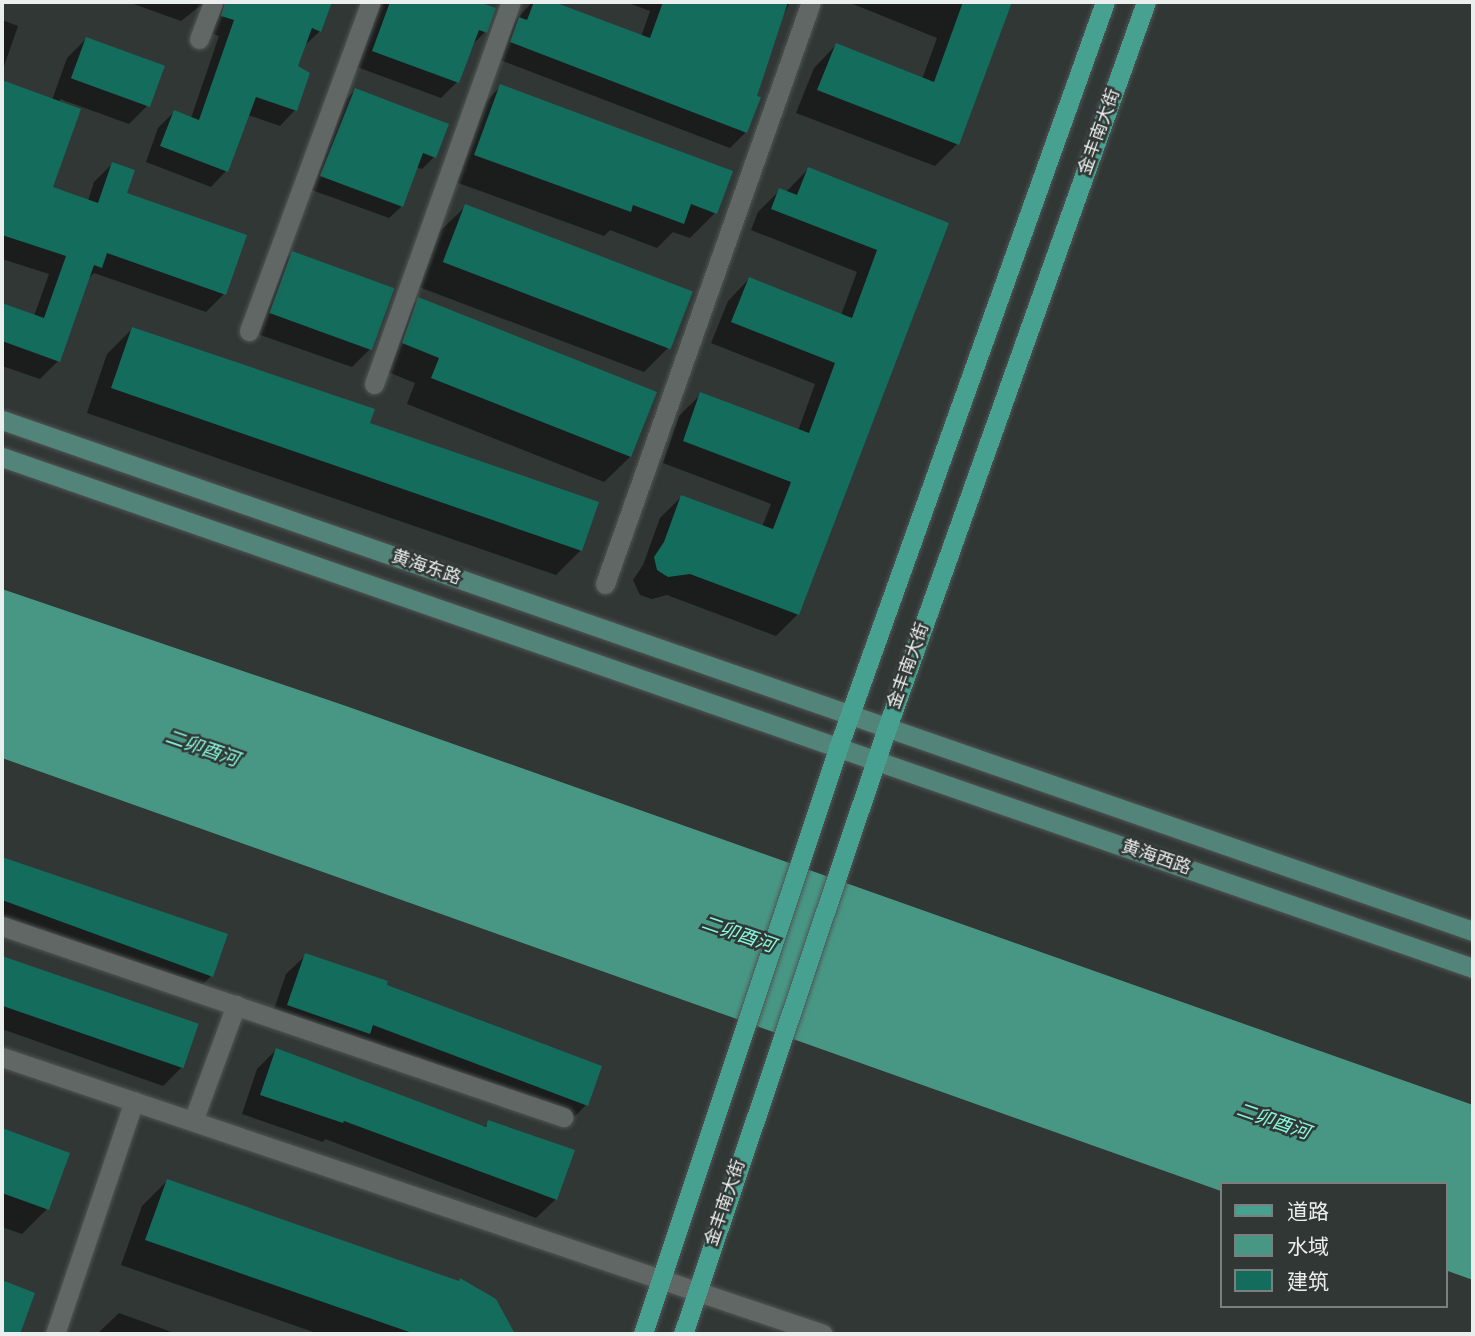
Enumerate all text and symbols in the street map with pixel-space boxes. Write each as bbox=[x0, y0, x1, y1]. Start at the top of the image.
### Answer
street label: 金丰南大街 bbox=[1074, 86, 1126, 178]
street label: 黄海东路 bbox=[388, 546, 464, 590]
street label: 金丰南大街 bbox=[883, 620, 935, 712]
water label: 二卯酉河 bbox=[162, 726, 242, 772]
street label: 黄海西路 bbox=[1118, 836, 1194, 880]
water label: 二卯酉河 bbox=[698, 912, 778, 958]
water label: 二卯酉河 bbox=[1233, 1099, 1313, 1145]
street label: 金丰南大街 bbox=[701, 1157, 751, 1249]
legend bbox=[1220, 1182, 1447, 1308]
text: 道路 bbox=[1287, 1197, 1329, 1227]
text: 水域 bbox=[1287, 1232, 1329, 1262]
text: 建筑 bbox=[1287, 1267, 1329, 1297]

